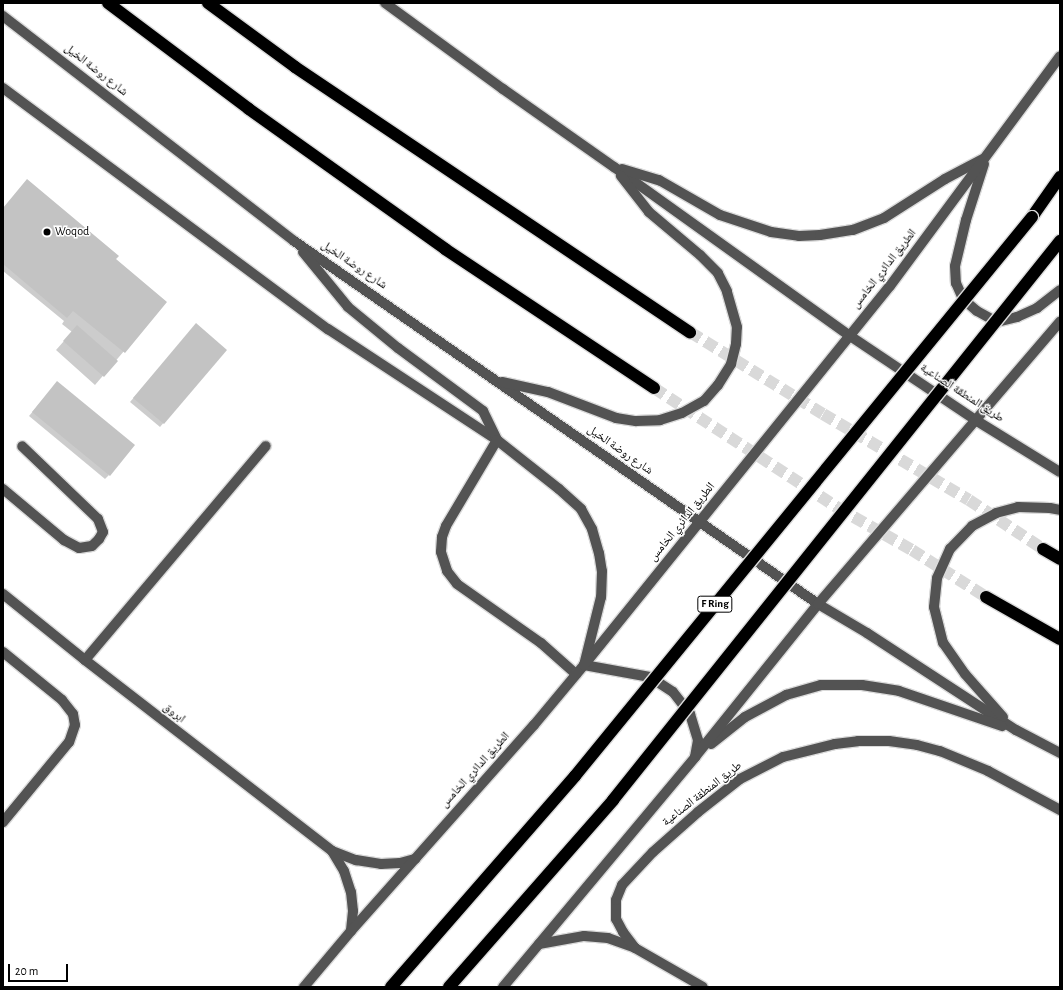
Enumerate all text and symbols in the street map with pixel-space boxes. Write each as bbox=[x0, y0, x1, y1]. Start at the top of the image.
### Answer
street label: شارع روضة الخيل bbox=[61, 41, 131, 99]
place label: Woqod bbox=[55, 225, 89, 239]
street label: الطريق الدائري الخامس bbox=[848, 226, 920, 312]
marker: Woqod bbox=[42, 227, 52, 237]
street label: شارع روضة الخيل bbox=[318, 238, 390, 292]
street label: طريق المنطقة الصناعية bbox=[917, 361, 1007, 425]
street label: شارع روضة الخيل bbox=[584, 422, 656, 478]
street label: الطريق الدائري الخامس bbox=[646, 480, 718, 564]
road number: F Ring bbox=[697, 595, 733, 613]
street label: ابروق bbox=[160, 700, 188, 726]
street label: الطريق الدائري الخامس bbox=[437, 729, 513, 811]
street label: طريق المنطقة الصناعية bbox=[659, 758, 745, 830]
scale bar bbox=[10, 956, 70, 982]
text: 20 m bbox=[15, 965, 38, 977]

